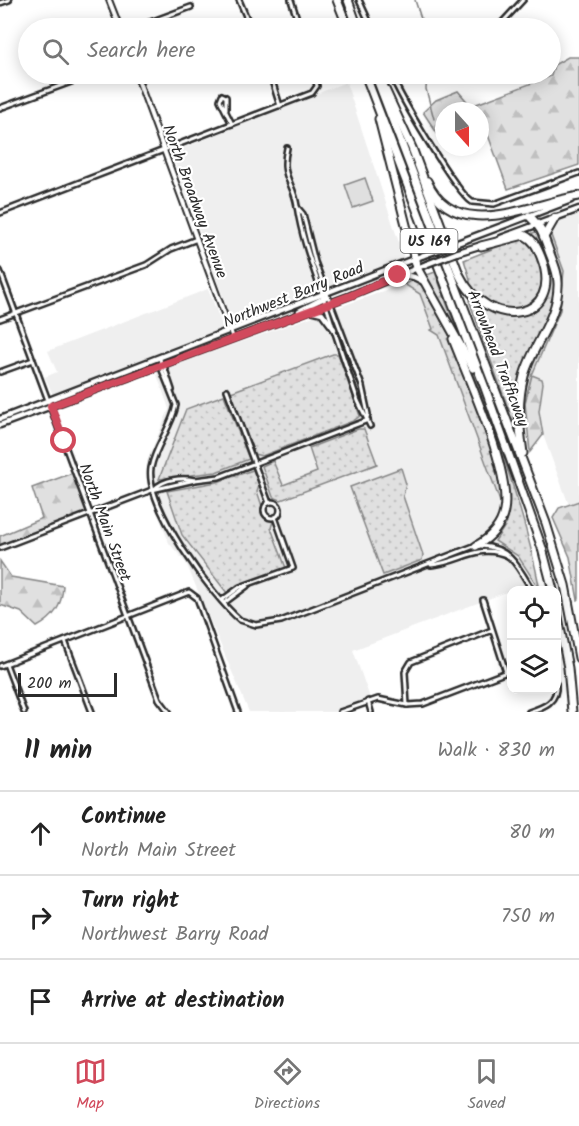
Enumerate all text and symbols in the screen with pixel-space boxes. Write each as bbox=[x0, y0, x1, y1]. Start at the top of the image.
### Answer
search box bbox=[18, 18, 561, 84]
text: Search here bbox=[87, 34, 195, 69]
icon: search bbox=[39, 35, 72, 68]
north arrow bbox=[435, 102, 489, 156]
street label: North Broadway Avenue bbox=[155, 121, 234, 282]
road number: US 169 bbox=[400, 229, 458, 253]
street label: Northwest Barry Road bbox=[219, 255, 369, 335]
route end bbox=[384, 261, 410, 287]
street label: Arrowhead Trafficway bbox=[460, 286, 535, 431]
route start bbox=[50, 427, 76, 453]
street label: North Main Street bbox=[72, 460, 138, 586]
map controls bbox=[507, 586, 561, 694]
button: locate bbox=[507, 586, 561, 640]
button: layers bbox=[507, 640, 561, 694]
scale bar bbox=[18, 670, 117, 698]
text: 200 m bbox=[27, 671, 71, 696]
text: 11 min bbox=[24, 730, 92, 772]
text: Walk · 830 m bbox=[438, 735, 555, 767]
text: Continue bbox=[81, 800, 166, 835]
icon: ahead bbox=[24, 817, 57, 850]
text: 80 m bbox=[509, 817, 555, 849]
text: North Main Street bbox=[81, 835, 236, 867]
text: Turn right bbox=[81, 884, 179, 919]
icon: right bbox=[24, 901, 57, 934]
text: 750 m bbox=[501, 901, 555, 933]
text: Northwest Barry Road bbox=[81, 919, 268, 951]
text: Arrive at destination bbox=[81, 984, 284, 1019]
icon: arrive bbox=[24, 985, 57, 1018]
tab: Map bbox=[74, 1055, 107, 1116]
tab: Directions bbox=[254, 1055, 320, 1116]
tab: Saved bbox=[467, 1055, 505, 1116]

